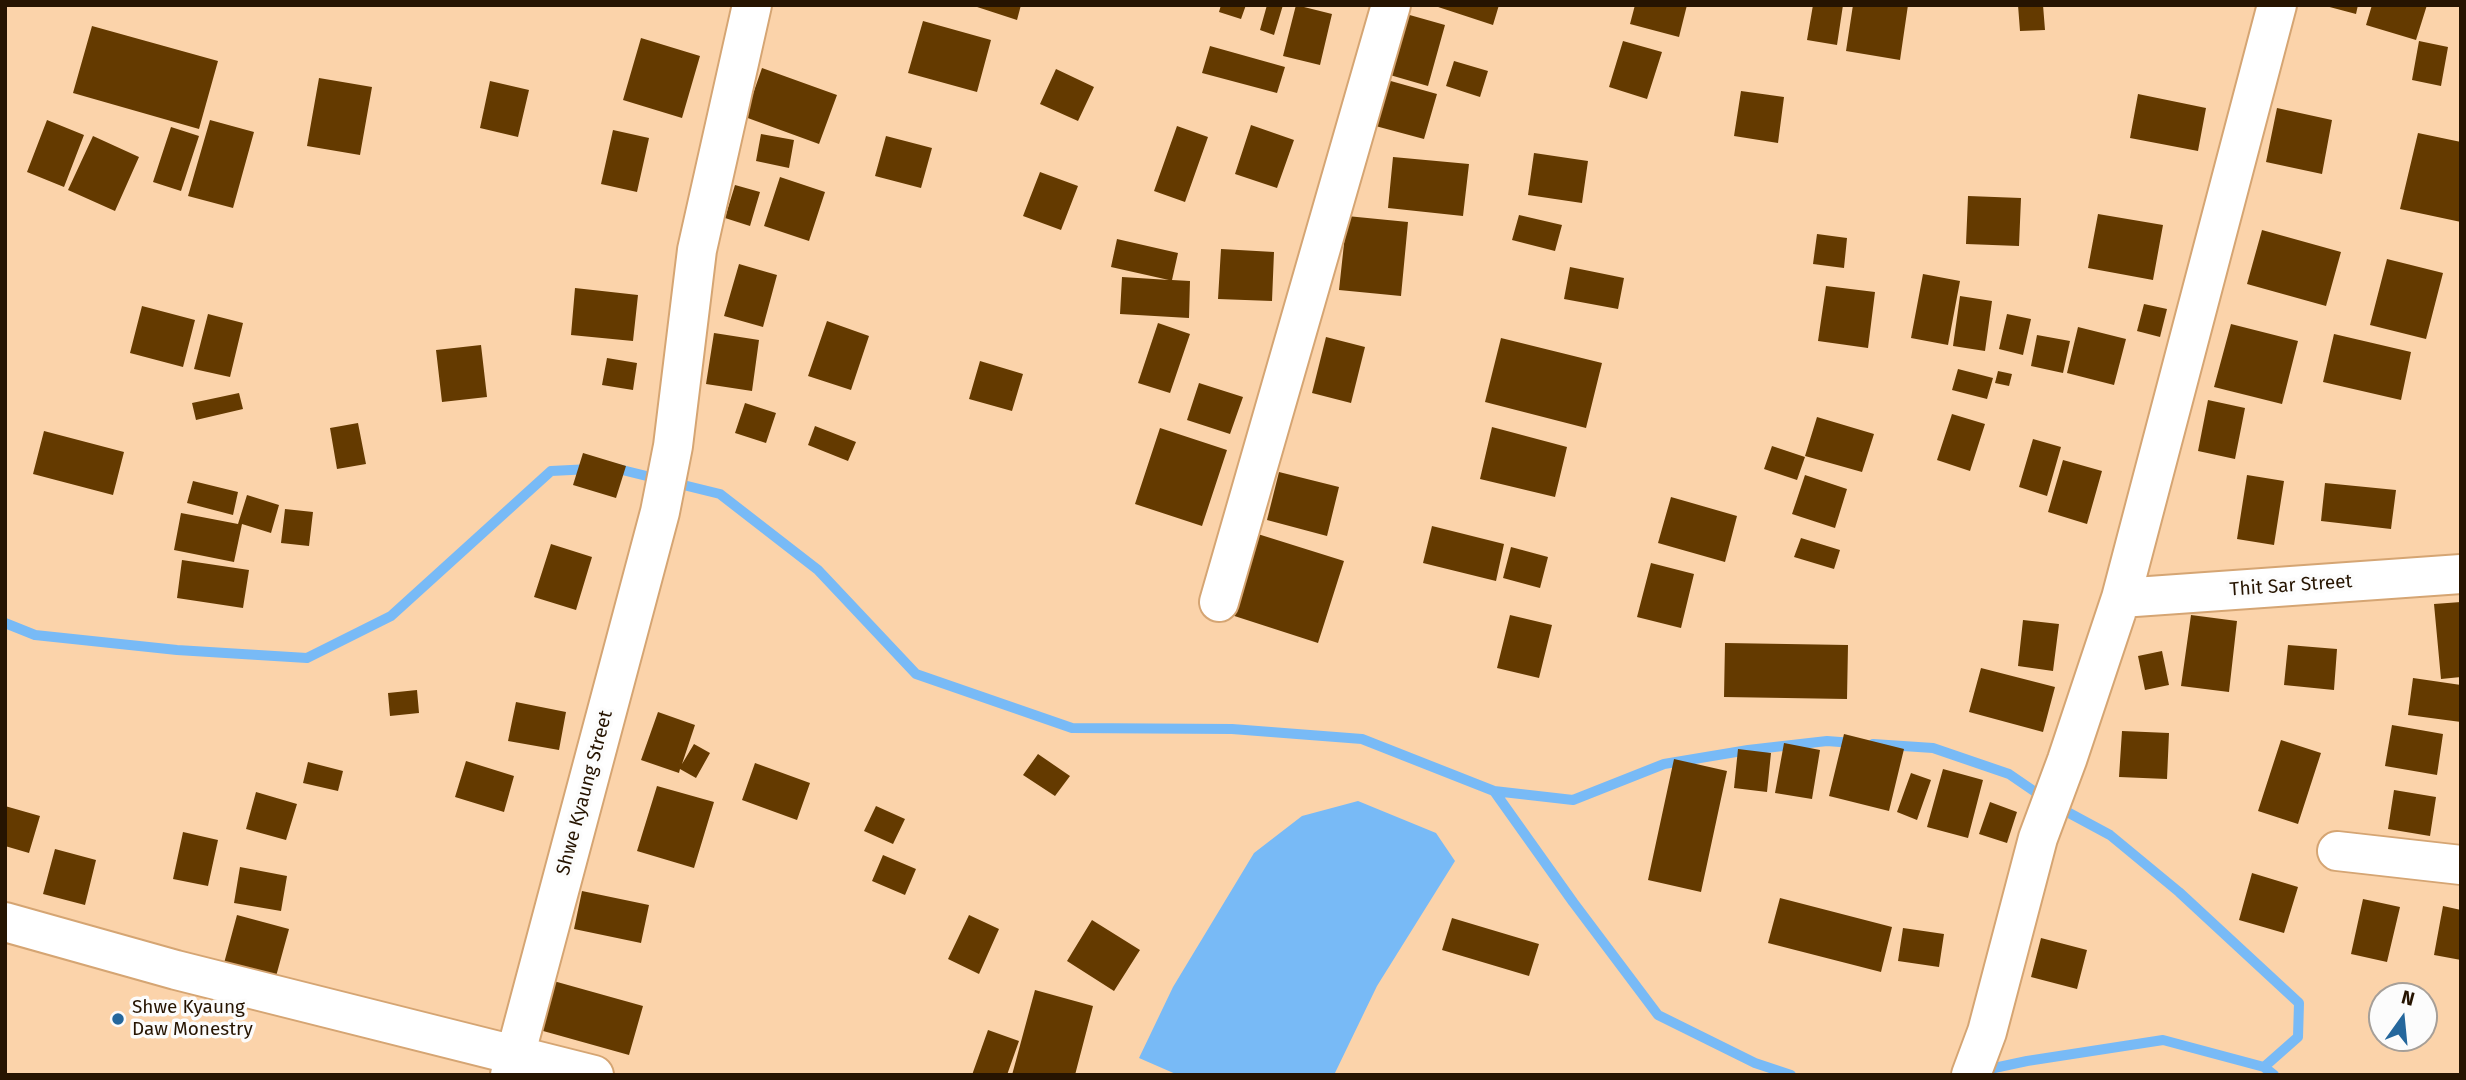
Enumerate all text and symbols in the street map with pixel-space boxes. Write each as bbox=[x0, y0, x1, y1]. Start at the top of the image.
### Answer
street label: Thit Sar Street bbox=[2229, 570, 2353, 602]
street label: Shwe Kyaung Street bbox=[552, 708, 618, 878]
north arrow bbox=[2368, 982, 2438, 1052]
text: N bbox=[2399, 985, 2417, 1011]
place label: Shwe Kyaung Daw Monestry bbox=[132, 997, 253, 1041]
marker: Shwe Kyaung Daw Monestry bbox=[110, 1011, 126, 1027]

